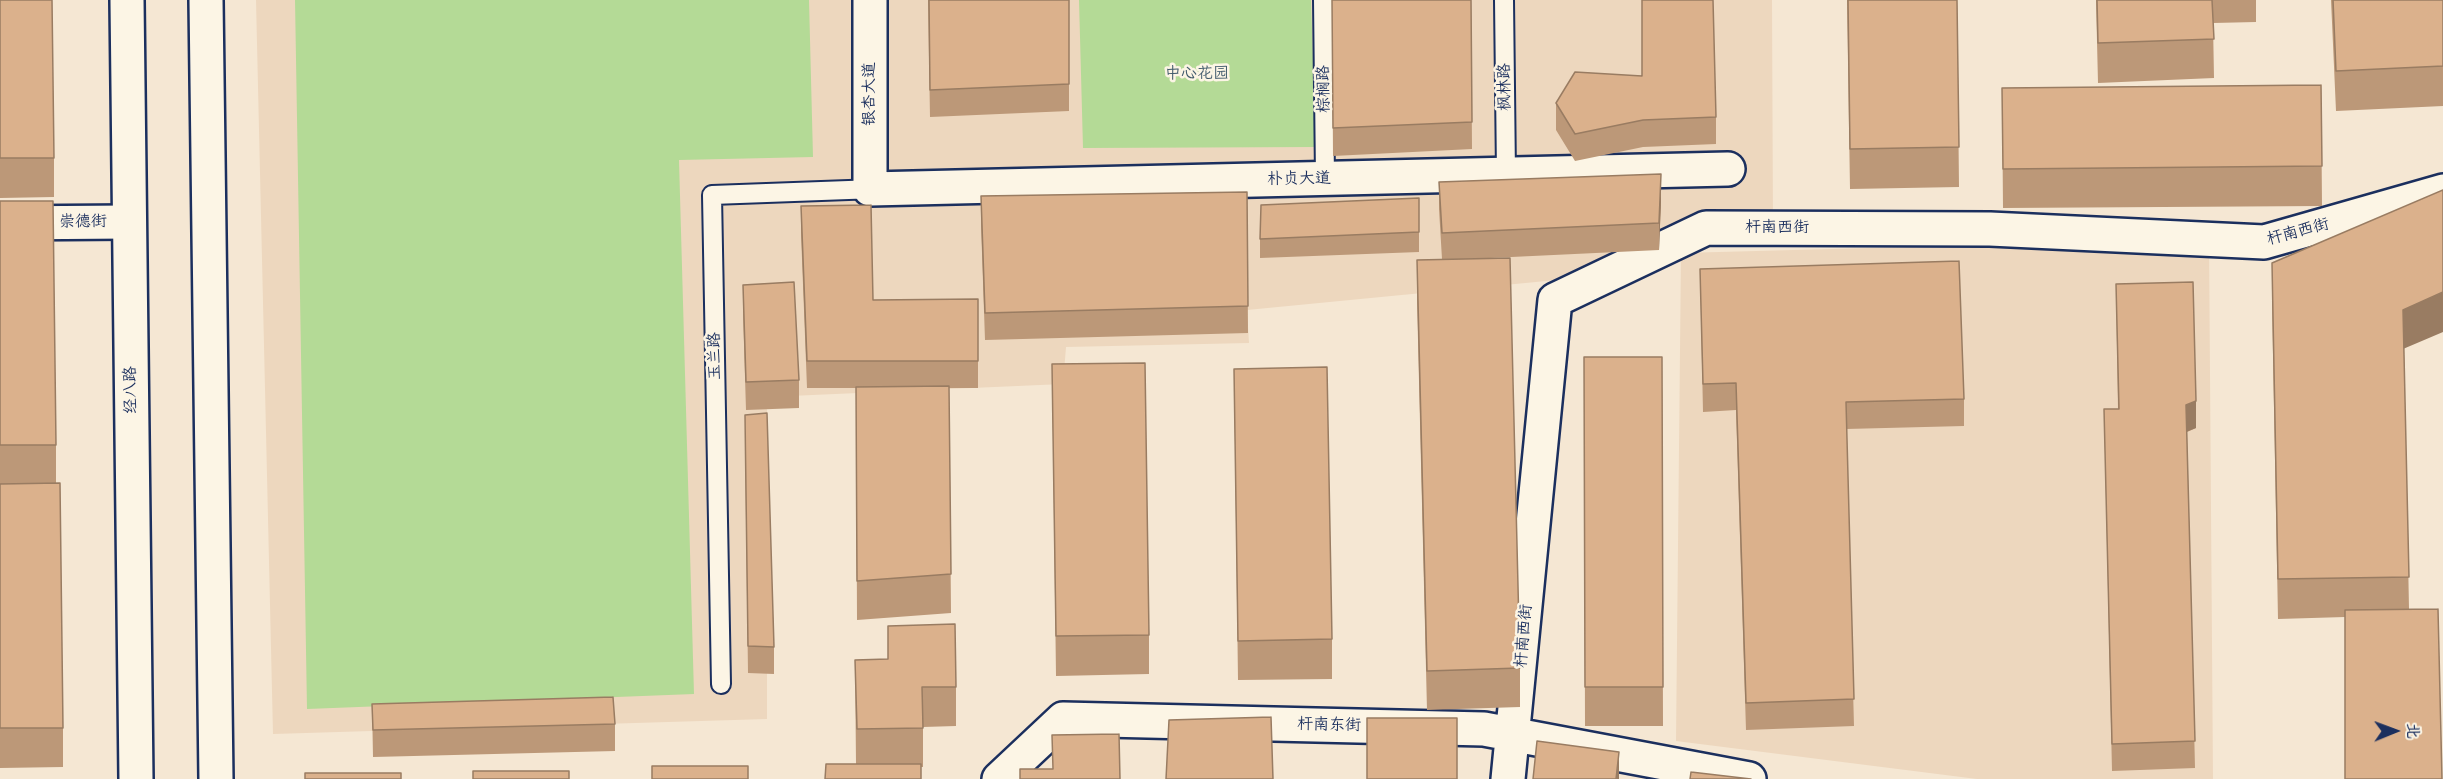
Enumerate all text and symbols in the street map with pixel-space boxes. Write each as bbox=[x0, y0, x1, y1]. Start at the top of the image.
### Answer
street label: 银杏大道 bbox=[860, 62, 880, 126]
street label: 枫林路 bbox=[1495, 63, 1515, 111]
park label: 中心花园 bbox=[1165, 64, 1229, 84]
street label: 棕榈路 bbox=[1314, 65, 1334, 113]
street label: 朴贞大道 bbox=[1267, 169, 1331, 189]
street label: 崇德街 bbox=[59, 212, 107, 232]
street label: 杆南西街 bbox=[2265, 214, 2331, 250]
street label: 杆南西街 bbox=[1745, 218, 1809, 238]
street label: 玉兰路 bbox=[705, 332, 725, 380]
street label: 经八路 bbox=[121, 366, 141, 414]
street label: 杆南西街 bbox=[1512, 603, 1536, 669]
north arrow bbox=[2365, 701, 2425, 761]
street label: 杆南东街 bbox=[1297, 715, 1361, 735]
text: 北 bbox=[2403, 722, 2424, 739]

